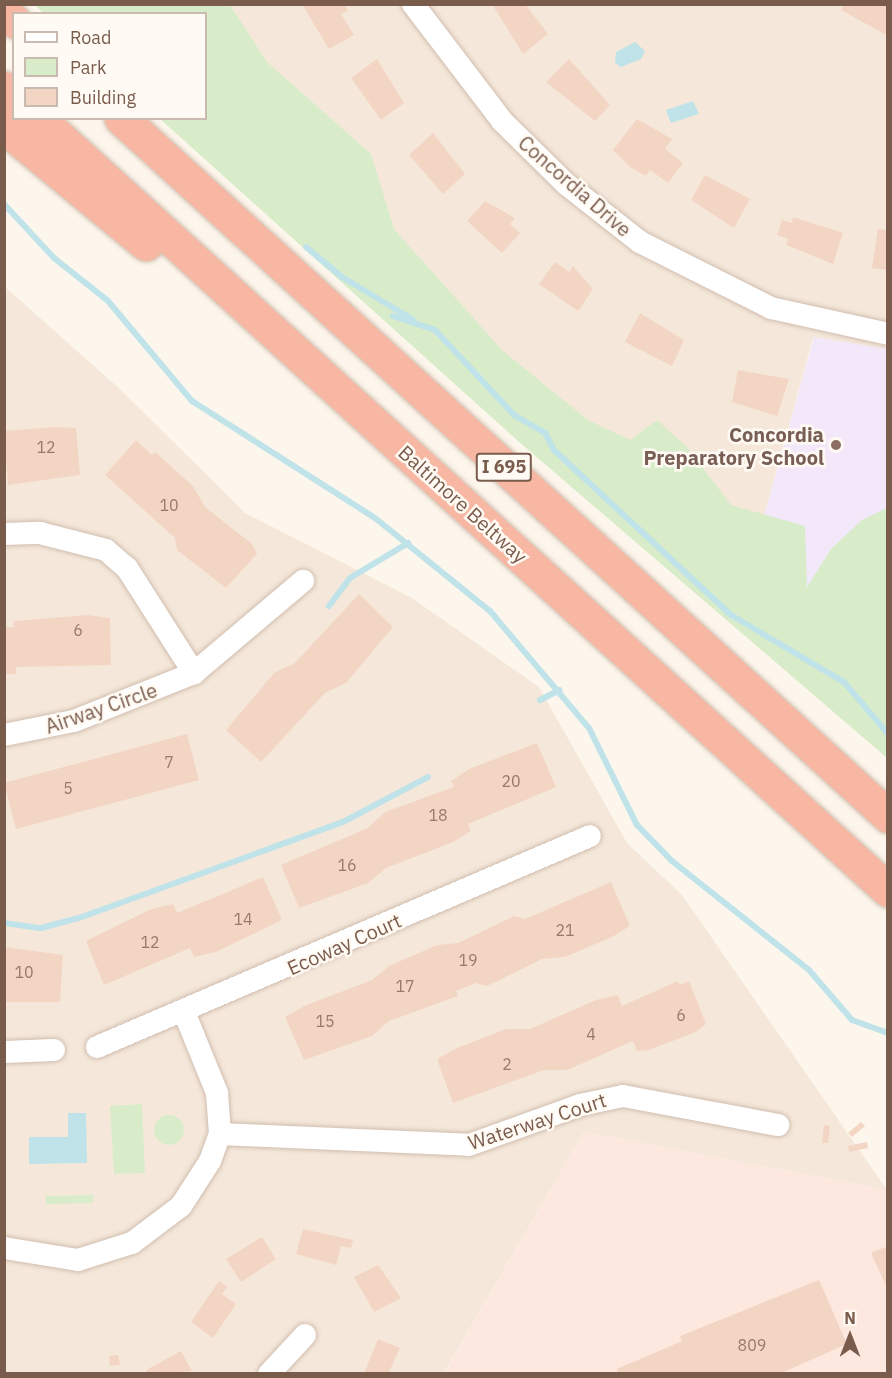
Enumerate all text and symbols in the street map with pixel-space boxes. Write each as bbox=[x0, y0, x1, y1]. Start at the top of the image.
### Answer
legend bbox=[12, 12, 207, 120]
text: Road bbox=[70, 26, 111, 49]
text: Park bbox=[70, 56, 106, 79]
text: Building bbox=[70, 86, 136, 109]
street label: Concordia Drive bbox=[514, 130, 636, 242]
place label: Concordia Preparatory School bbox=[643, 422, 824, 469]
house number: 12 bbox=[36, 437, 56, 457]
marker: Concordia Preparatory School bbox=[829, 438, 843, 452]
street label: Baltimore Beltway bbox=[394, 440, 532, 568]
road number: I 695 bbox=[476, 452, 532, 482]
house number: 10 bbox=[159, 495, 179, 515]
house number: 6 bbox=[73, 620, 83, 640]
street label: Airway Circle bbox=[42, 678, 160, 738]
house number: 7 bbox=[164, 752, 174, 772]
house number: 20 bbox=[501, 771, 521, 791]
house number: 5 bbox=[63, 778, 73, 798]
house number: 18 bbox=[428, 805, 448, 825]
house number: 16 bbox=[337, 855, 357, 875]
street label: Ecoway Court bbox=[283, 908, 405, 980]
house number: 14 bbox=[233, 909, 253, 929]
house number: 21 bbox=[555, 920, 575, 940]
house number: 12 bbox=[140, 932, 160, 952]
house number: 19 bbox=[458, 950, 478, 970]
house number: 10 bbox=[14, 962, 34, 982]
house number: 17 bbox=[395, 976, 415, 996]
house number: 6 bbox=[676, 1005, 686, 1025]
house number: 15 bbox=[315, 1011, 335, 1031]
house number: 4 bbox=[586, 1024, 596, 1044]
house number: 2 bbox=[502, 1054, 512, 1074]
street label: Waterway Court bbox=[465, 1087, 609, 1155]
north arrow bbox=[820, 1306, 880, 1366]
text: N bbox=[844, 1308, 856, 1328]
house number: 809 bbox=[738, 1335, 766, 1355]

